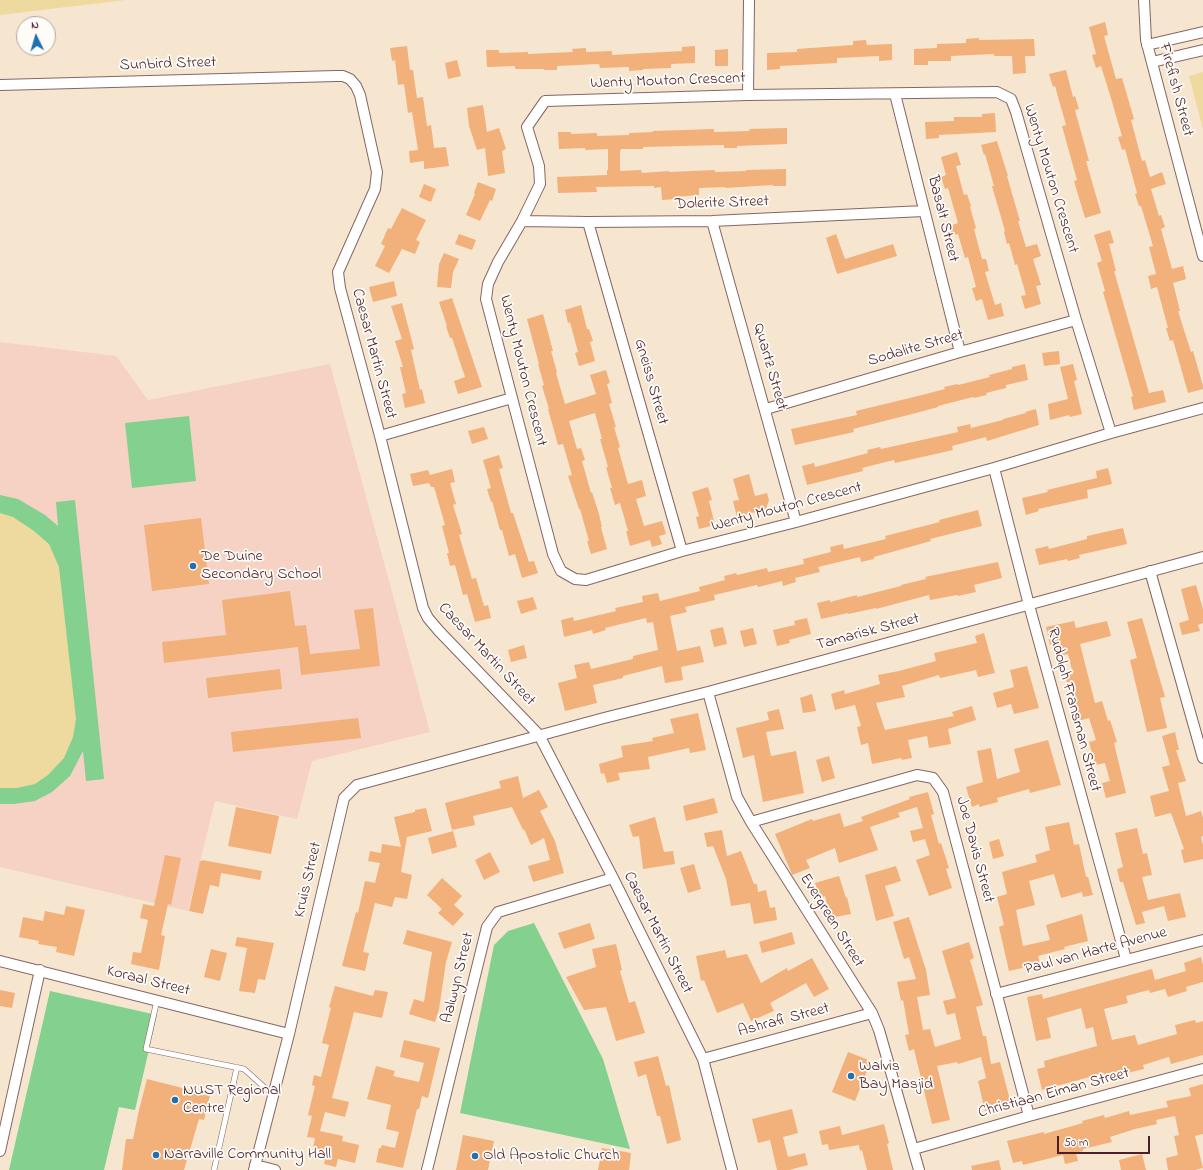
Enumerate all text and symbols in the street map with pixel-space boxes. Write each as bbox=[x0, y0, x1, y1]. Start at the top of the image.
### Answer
north arrow bbox=[16, 16, 56, 56]
text: N bbox=[31, 17, 39, 33]
street label: Firefish Street bbox=[1153, 41, 1197, 139]
street label: Sunbird Street bbox=[119, 54, 217, 76]
street label: Wenty Mouton Crescent bbox=[590, 70, 746, 94]
street label: Wenty Mouton Crescent bbox=[1018, 102, 1082, 256]
street label: Basalt Street bbox=[922, 174, 962, 264]
street label: Dolerite Street bbox=[675, 193, 769, 215]
street label: Caesar Martin Street bbox=[346, 287, 400, 421]
street label: Wenty Mouton Crescent bbox=[494, 293, 550, 449]
street label: Quartz Street bbox=[747, 321, 791, 413]
street label: Sodalite Street bbox=[866, 326, 966, 372]
street label: Gneiss Street bbox=[629, 337, 671, 427]
street label: Wenty Mouton Crescent bbox=[710, 479, 864, 537]
place label: De Duine Secondary School bbox=[201, 547, 321, 585]
marker: De Duine Secondary School bbox=[188, 561, 198, 571]
street label: Caesar Martin Street bbox=[433, 599, 539, 711]
street label: Tamarisk Street bbox=[814, 610, 922, 656]
street label: Rudolph Fransman Street bbox=[1042, 626, 1104, 794]
street label: Joe Davis Street bbox=[951, 795, 997, 905]
street label: Kruis Street bbox=[291, 840, 327, 920]
street label: Caesar Martin Street bbox=[618, 869, 696, 997]
street label: Evergreen Street bbox=[794, 870, 868, 972]
street label: Paul van Harte Avenue bbox=[1023, 924, 1169, 980]
street label: Aalwyn Street bbox=[438, 931, 480, 1025]
street label: Koraal Street bbox=[104, 962, 192, 1002]
street label: Ashrafi Street bbox=[736, 1000, 832, 1042]
place label: Walvis Bay Masjid bbox=[859, 1057, 933, 1095]
street label: Christiaan Eiman Street bbox=[976, 1065, 1132, 1123]
marker: Walvis Bay Masjid bbox=[846, 1071, 856, 1081]
place label: NUST Regional Centre bbox=[183, 1081, 281, 1119]
marker: NUST Regional Centre bbox=[170, 1095, 180, 1105]
scale bar bbox=[1059, 1128, 1152, 1154]
text: 50 m bbox=[1064, 1134, 1088, 1152]
place label: Narraville Community Hall bbox=[164, 1145, 331, 1165]
place label: Old Apostolic Church bbox=[483, 1146, 619, 1166]
marker: Narraville Community Hall bbox=[151, 1150, 161, 1160]
marker: Old Apostolic Church bbox=[470, 1151, 480, 1161]

